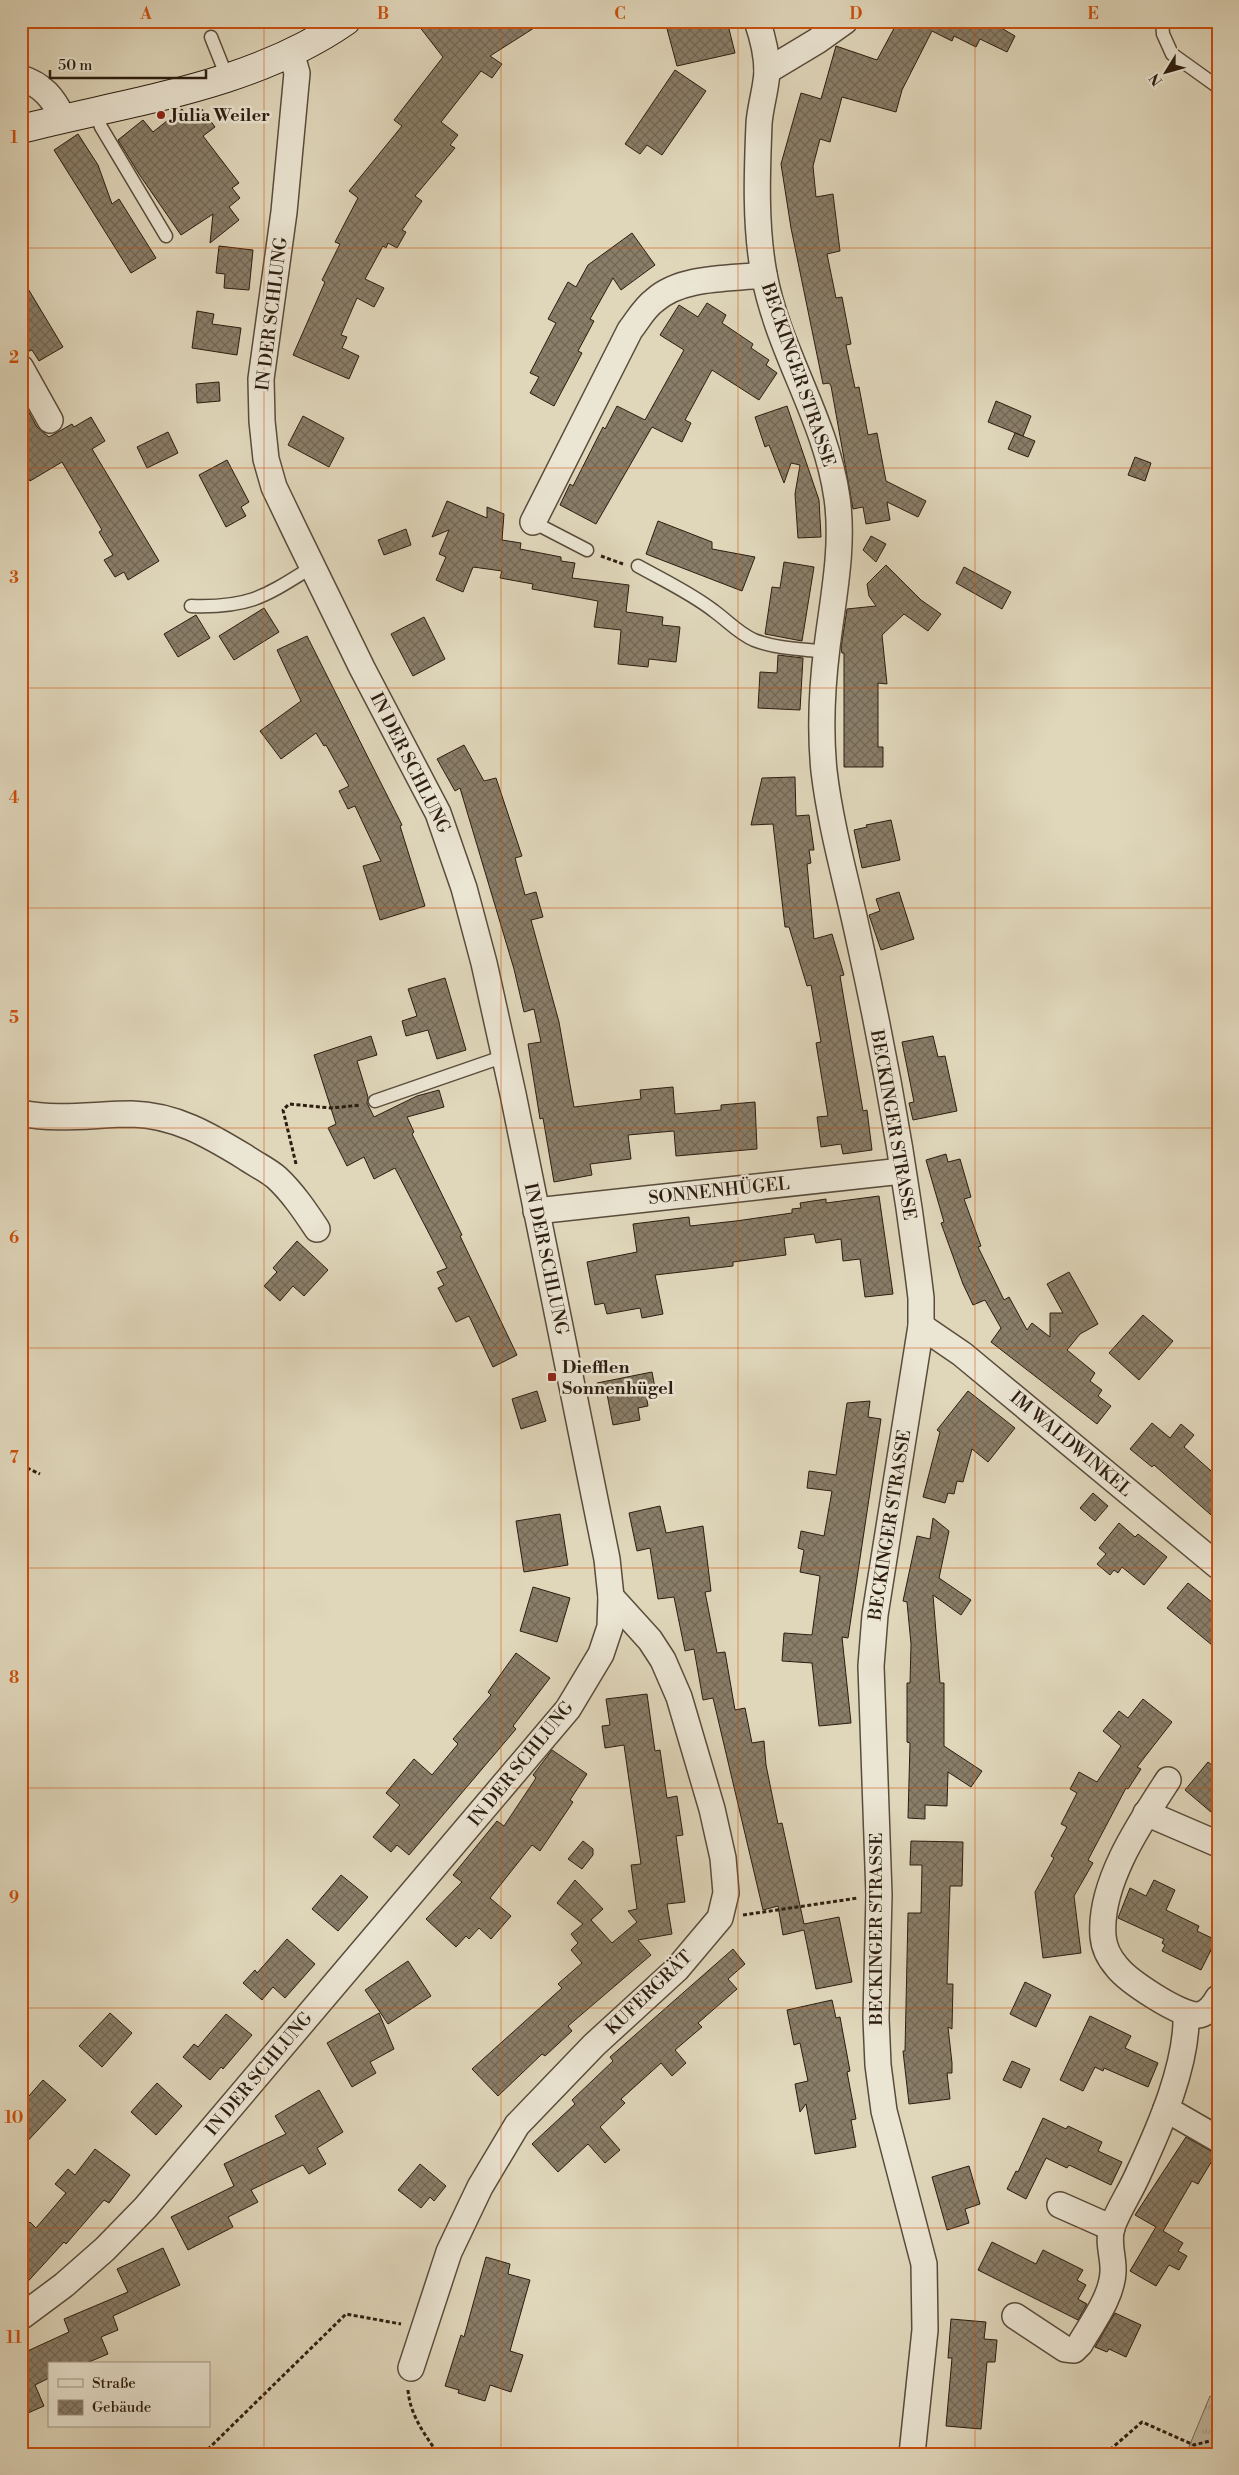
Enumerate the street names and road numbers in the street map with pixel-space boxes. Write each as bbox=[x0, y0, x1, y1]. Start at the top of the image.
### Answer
street label: IN DER SCHLUNG bbox=[251, 235, 293, 392]
street label: BECKINGER STRASSE bbox=[755, 279, 840, 470]
street label: IN DER SCHLUNG bbox=[365, 689, 456, 838]
street label: BECKINGER STRASSE bbox=[865, 1027, 921, 1222]
street label: SONNENHÜGEL bbox=[647, 1172, 791, 1210]
street label: IN DER SCHLUNG bbox=[519, 1181, 573, 1338]
street label: IM WALDWINKEL bbox=[1005, 1386, 1137, 1502]
street label: BECKINGER STRASSE bbox=[863, 1428, 916, 1623]
street label: IN DER SCHLUNG bbox=[463, 1696, 579, 1831]
street label: BECKINGER STRASSE bbox=[865, 1833, 888, 2026]
street label: KUFERGRÄT bbox=[601, 1945, 698, 2040]
street label: IN DER SCHLUNG bbox=[200, 2007, 318, 2141]

